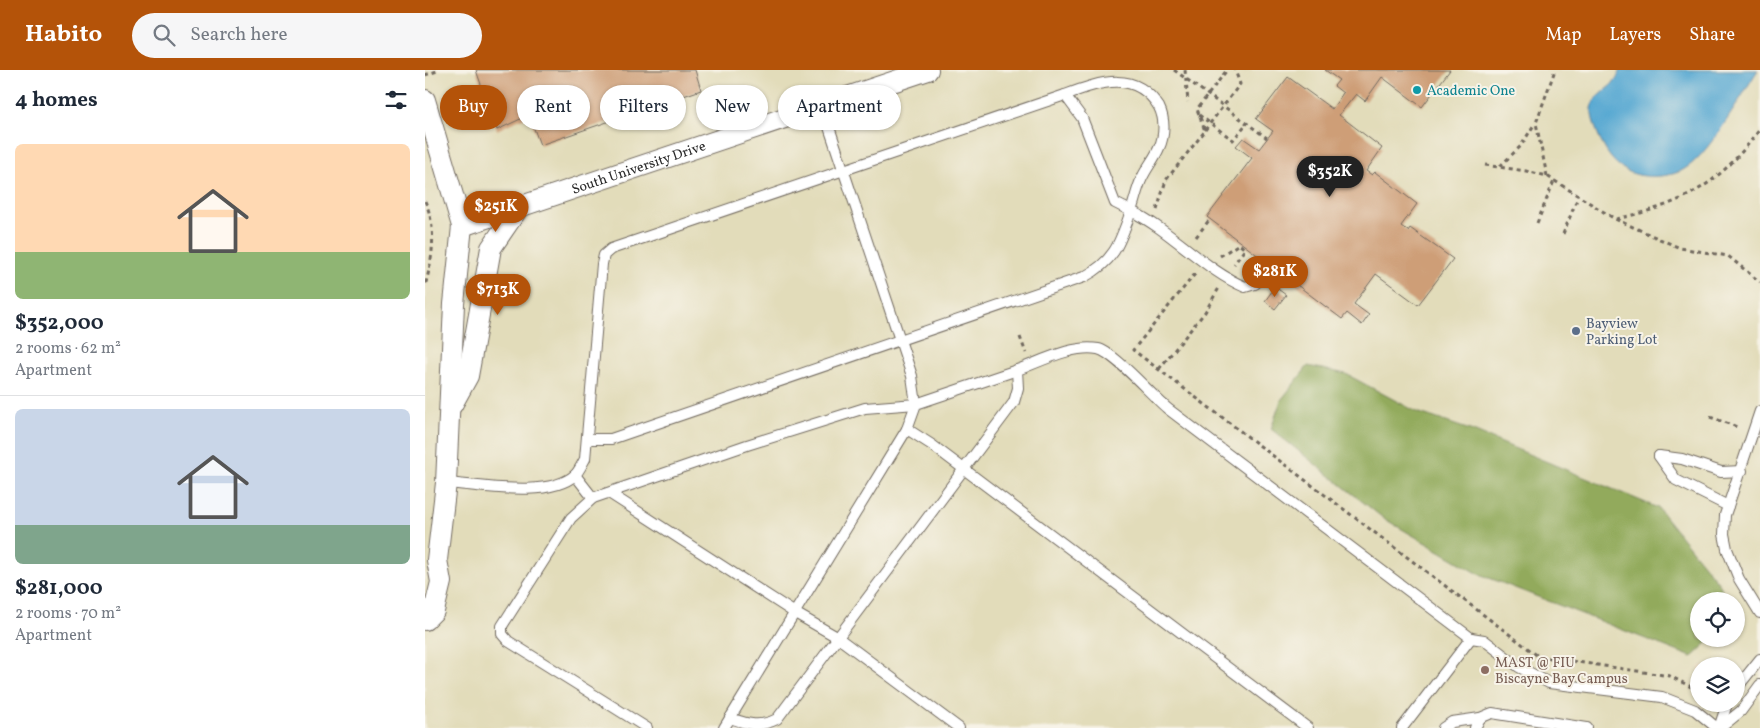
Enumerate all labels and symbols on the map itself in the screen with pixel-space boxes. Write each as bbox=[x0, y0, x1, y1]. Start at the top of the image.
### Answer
place label: Academic One bbox=[1427, 82, 1516, 101]
marker: Academic One bbox=[1411, 84, 1423, 96]
street label: South University Drive bbox=[569, 137, 709, 200]
pin: $352K bbox=[1295, 156, 1365, 198]
pin: $251K bbox=[461, 190, 531, 233]
pin: $281K bbox=[1240, 256, 1310, 298]
pin: $713K bbox=[463, 274, 533, 316]
place label: Bayview Parking Lot bbox=[1586, 315, 1657, 350]
marker: Bayview Parking Lot bbox=[1570, 325, 1582, 337]
place label: MAST @ FIU Biscayne Bay Campus bbox=[1495, 654, 1628, 689]
marker: MAST @ FIU Biscayne Bay Campus bbox=[1479, 664, 1491, 676]

